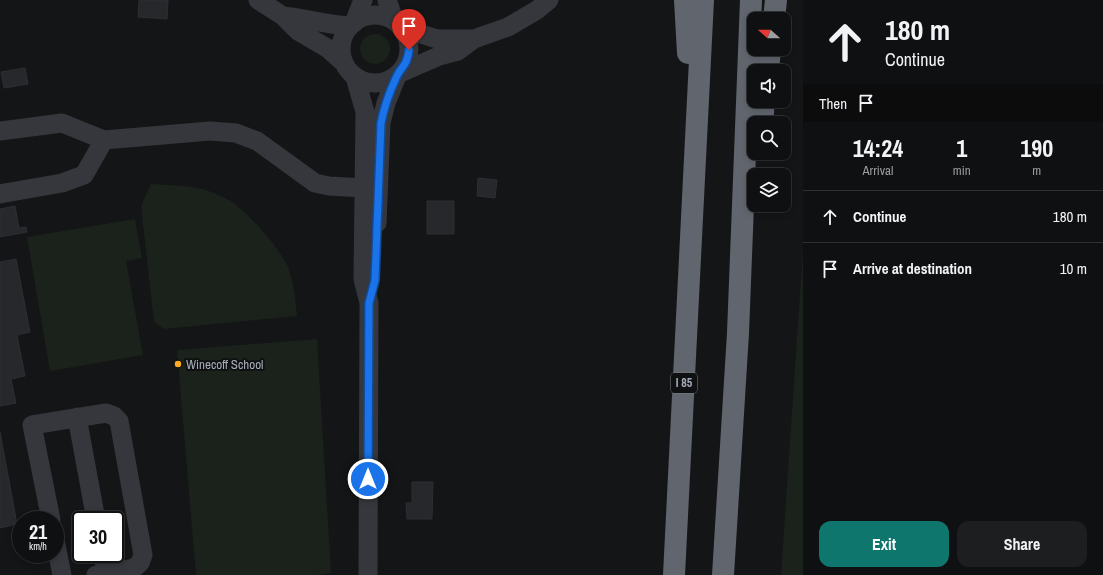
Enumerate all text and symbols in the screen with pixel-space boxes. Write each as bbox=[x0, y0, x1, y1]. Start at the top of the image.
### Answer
pin bbox=[392, 9, 426, 50]
text: 180 m bbox=[885, 11, 950, 49]
north arrow bbox=[747, 12, 791, 56]
map controls bbox=[747, 12, 791, 212]
icon: arrive bbox=[398, 15, 420, 37]
icon: ahead bbox=[819, 16, 871, 68]
text: Continue bbox=[885, 47, 945, 72]
button: sound bbox=[747, 64, 791, 108]
icon: arrive bbox=[855, 92, 877, 114]
text: Then bbox=[819, 93, 847, 114]
button: search bbox=[747, 116, 791, 160]
text: 14:24 bbox=[853, 132, 903, 164]
text: 1 bbox=[956, 132, 967, 164]
text: 190 bbox=[1020, 132, 1053, 164]
text: Arrival bbox=[863, 162, 893, 179]
text: min bbox=[953, 162, 971, 179]
text: m bbox=[1032, 162, 1041, 179]
button: layers bbox=[747, 168, 791, 212]
icon: ahead bbox=[819, 206, 841, 228]
text: Continue bbox=[853, 206, 906, 227]
text: 180 m bbox=[1053, 206, 1087, 227]
icon: arrive bbox=[819, 258, 841, 280]
text: Arrive at destination bbox=[853, 258, 972, 279]
text: 10 m bbox=[1060, 258, 1087, 279]
place label: Winecoff School bbox=[186, 356, 263, 373]
marker: Winecoff School bbox=[173, 359, 183, 369]
road number: I 85 bbox=[671, 373, 697, 393]
position arrow bbox=[347, 458, 389, 500]
speed limit sign: 30 bbox=[72, 511, 124, 563]
text: 21 bbox=[29, 518, 47, 545]
button: Exit bbox=[819, 521, 949, 567]
button: Share bbox=[957, 521, 1087, 567]
text: km/h bbox=[29, 540, 47, 553]

